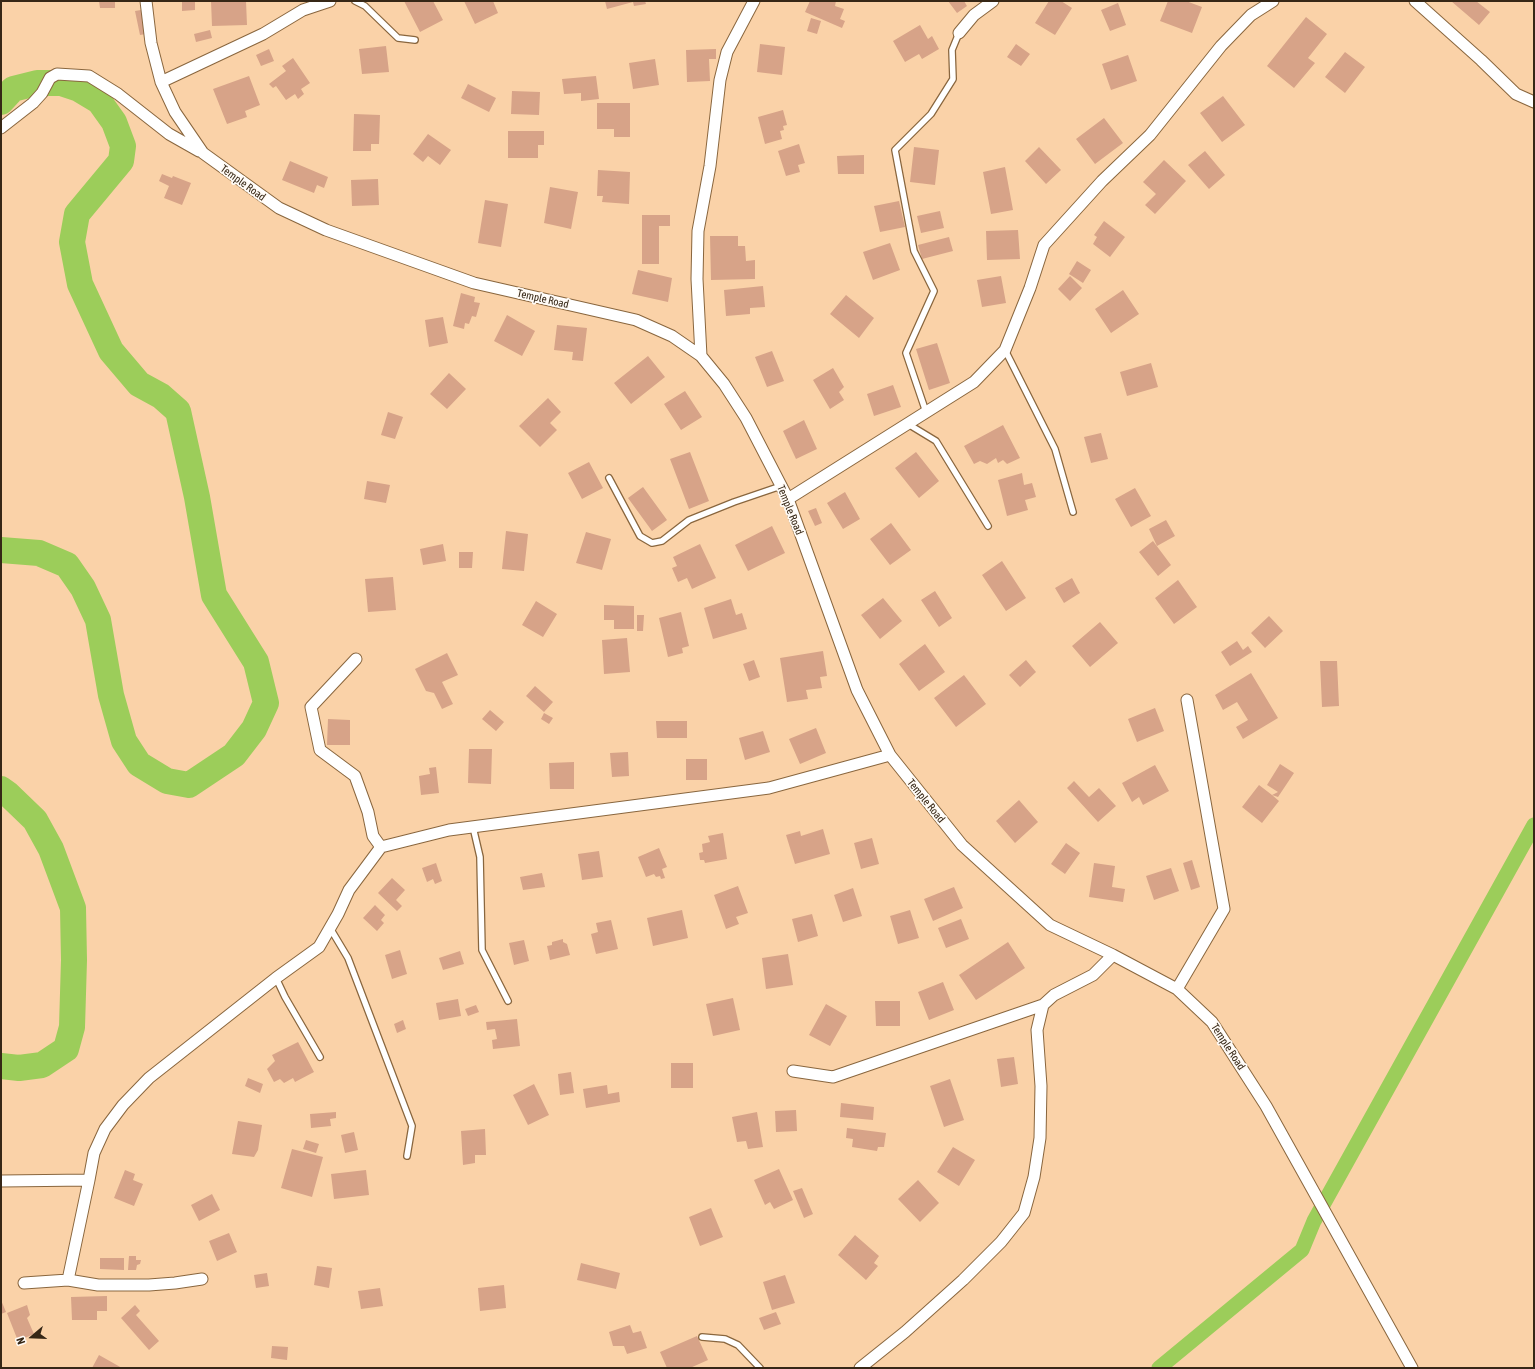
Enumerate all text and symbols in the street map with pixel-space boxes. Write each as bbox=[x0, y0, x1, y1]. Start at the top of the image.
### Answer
street label: Temple Road bbox=[218, 162, 268, 204]
street label: Temple Road bbox=[516, 287, 570, 311]
street label: Temple Road bbox=[774, 483, 806, 537]
street label: Temple Road bbox=[904, 776, 948, 826]
street label: Temple Road bbox=[1208, 1021, 1248, 1073]
north arrow bbox=[12, 1317, 52, 1357]
text: N bbox=[14, 1336, 27, 1346]

